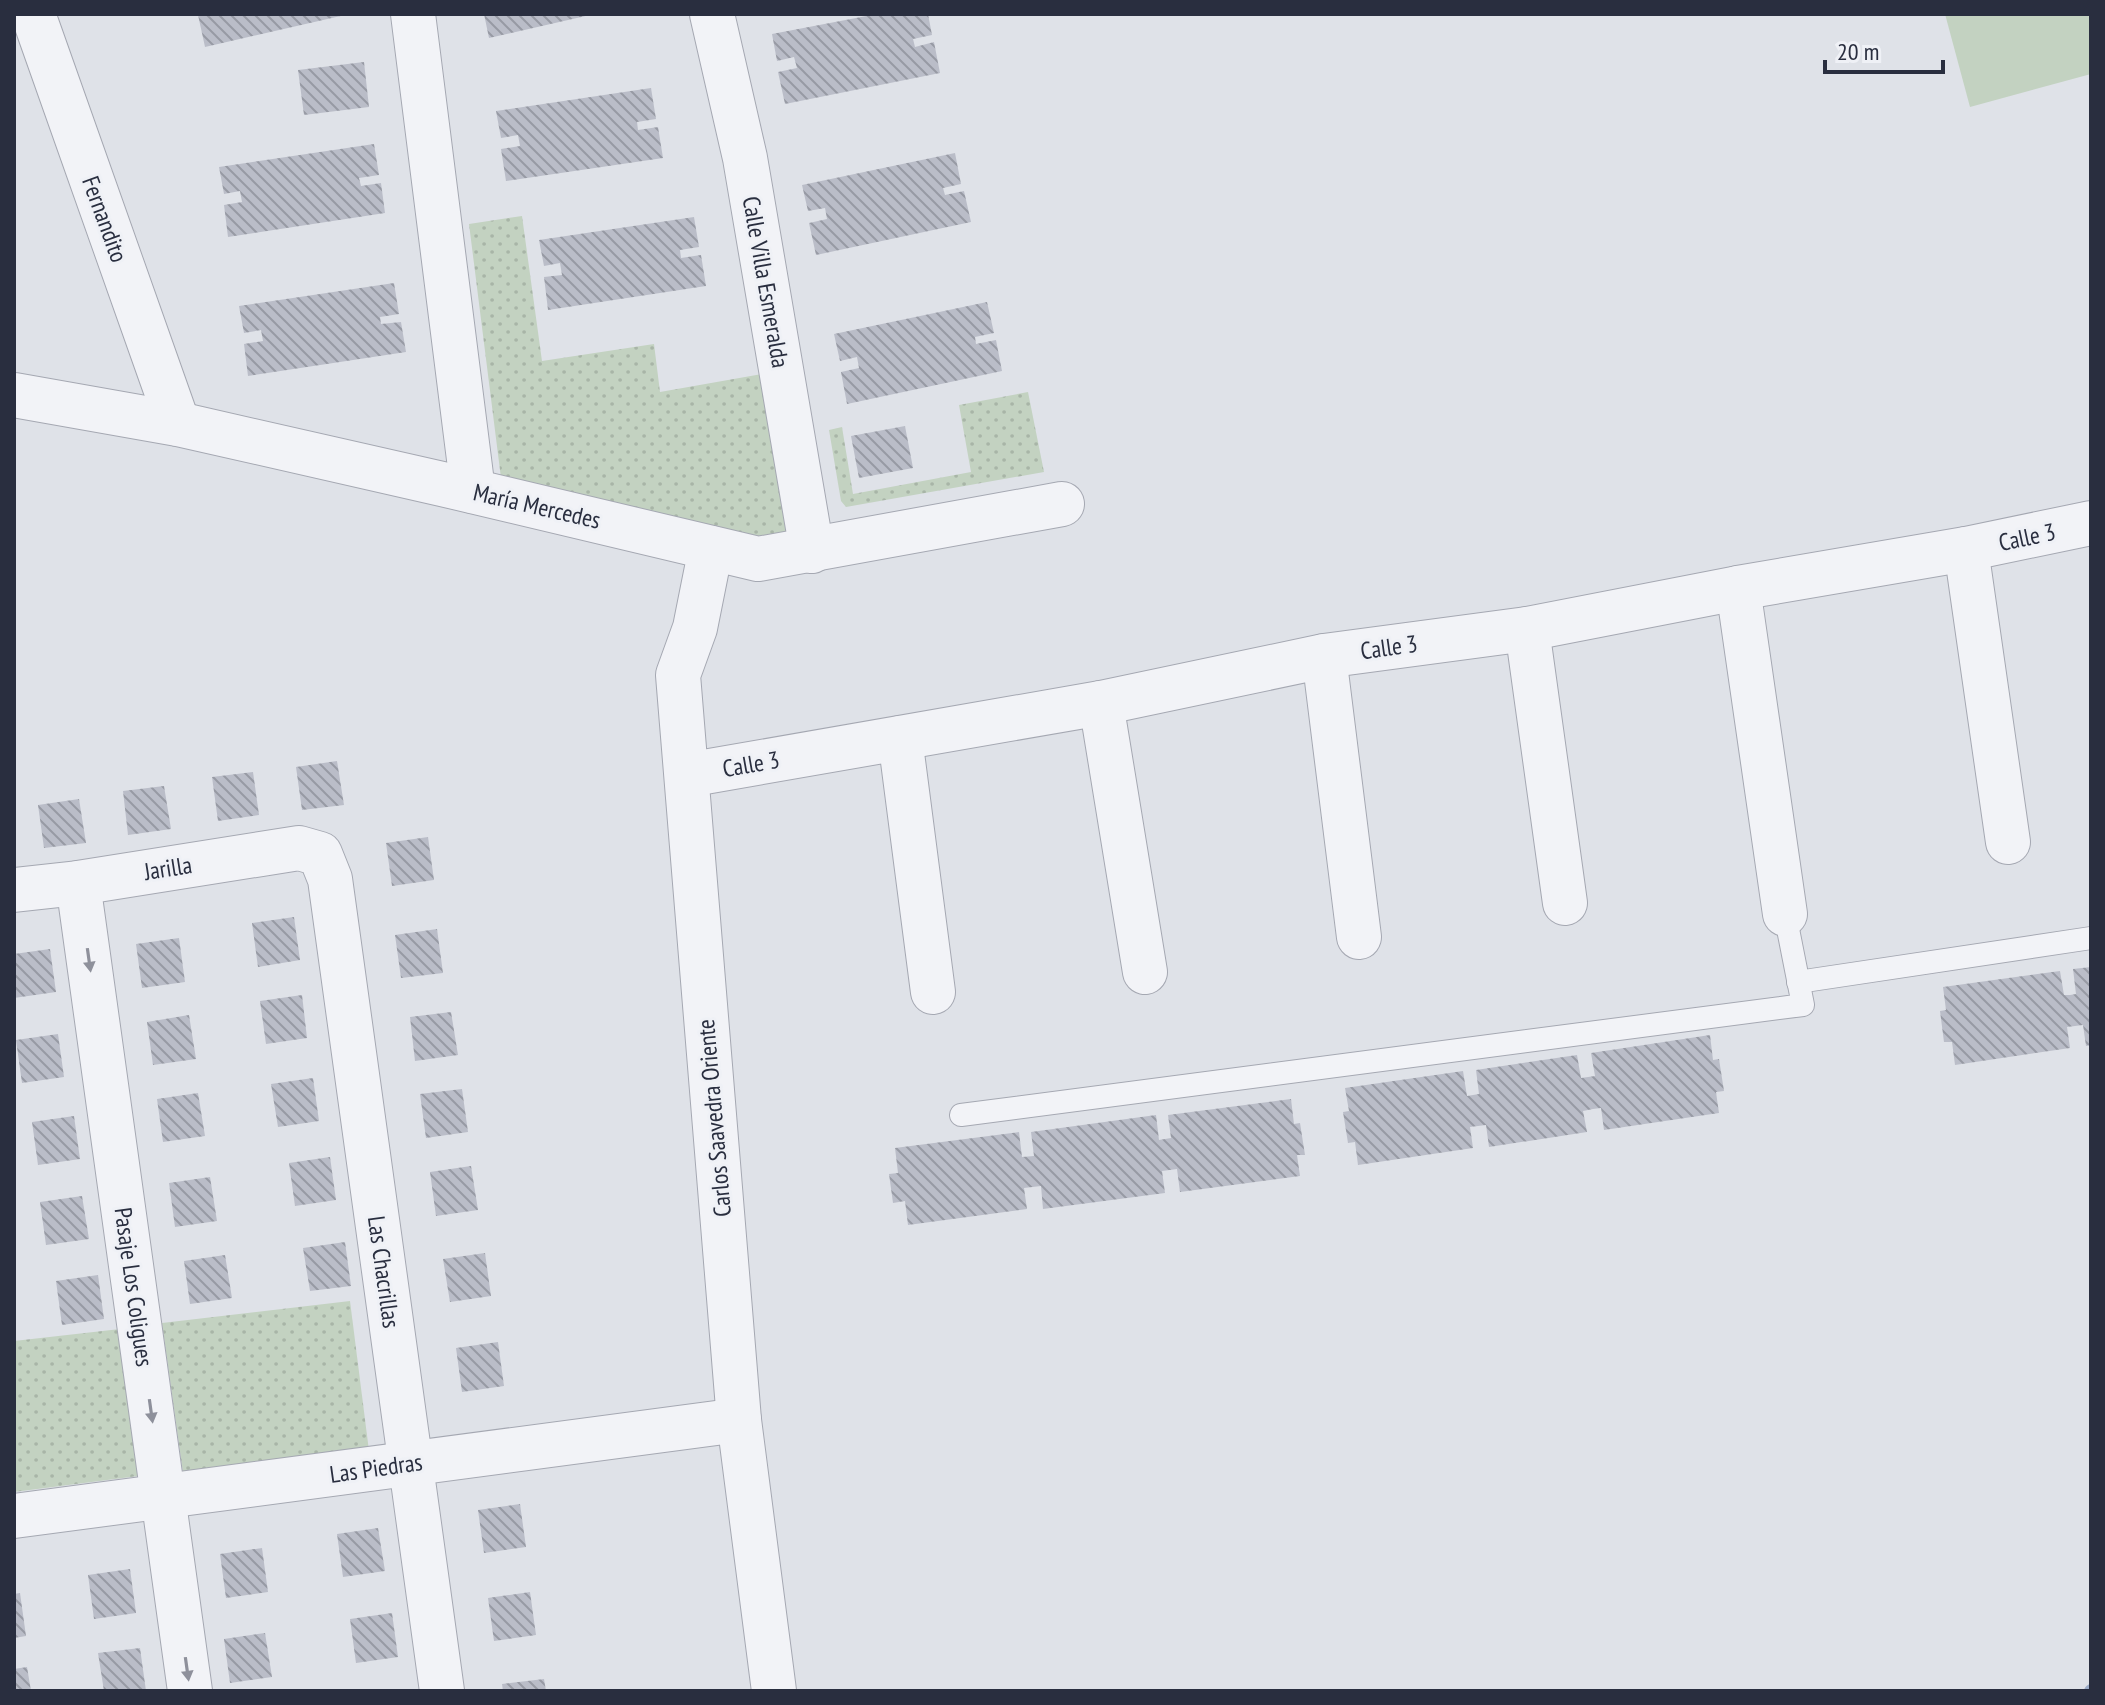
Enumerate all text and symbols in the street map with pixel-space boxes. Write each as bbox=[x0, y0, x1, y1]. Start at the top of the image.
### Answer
scale bar bbox=[1825, 24, 1943, 74]
text: 20 m bbox=[1837, 36, 1879, 67]
street label: Fernandito bbox=[75, 172, 135, 266]
street label: Calle Villa Esmeralda bbox=[736, 194, 796, 370]
street label: María Mercedes bbox=[470, 476, 604, 536]
street label: Calle 3 bbox=[1996, 516, 2058, 558]
street label: Calle 3 bbox=[1358, 628, 1420, 666]
street label: Calle 3 bbox=[720, 744, 782, 784]
street label: Jarilla bbox=[141, 849, 194, 887]
one-way arrow bbox=[83, 948, 96, 973]
street label: Carlos Saavedra Oriente bbox=[690, 1018, 738, 1218]
street label: Pasaje Los Coligues bbox=[107, 1205, 161, 1369]
street label: Las Chacrillas bbox=[361, 1214, 407, 1330]
one-way arrow bbox=[145, 1399, 158, 1424]
street label: Las Piedras bbox=[328, 1446, 424, 1490]
one-way arrow bbox=[181, 1657, 194, 1682]

